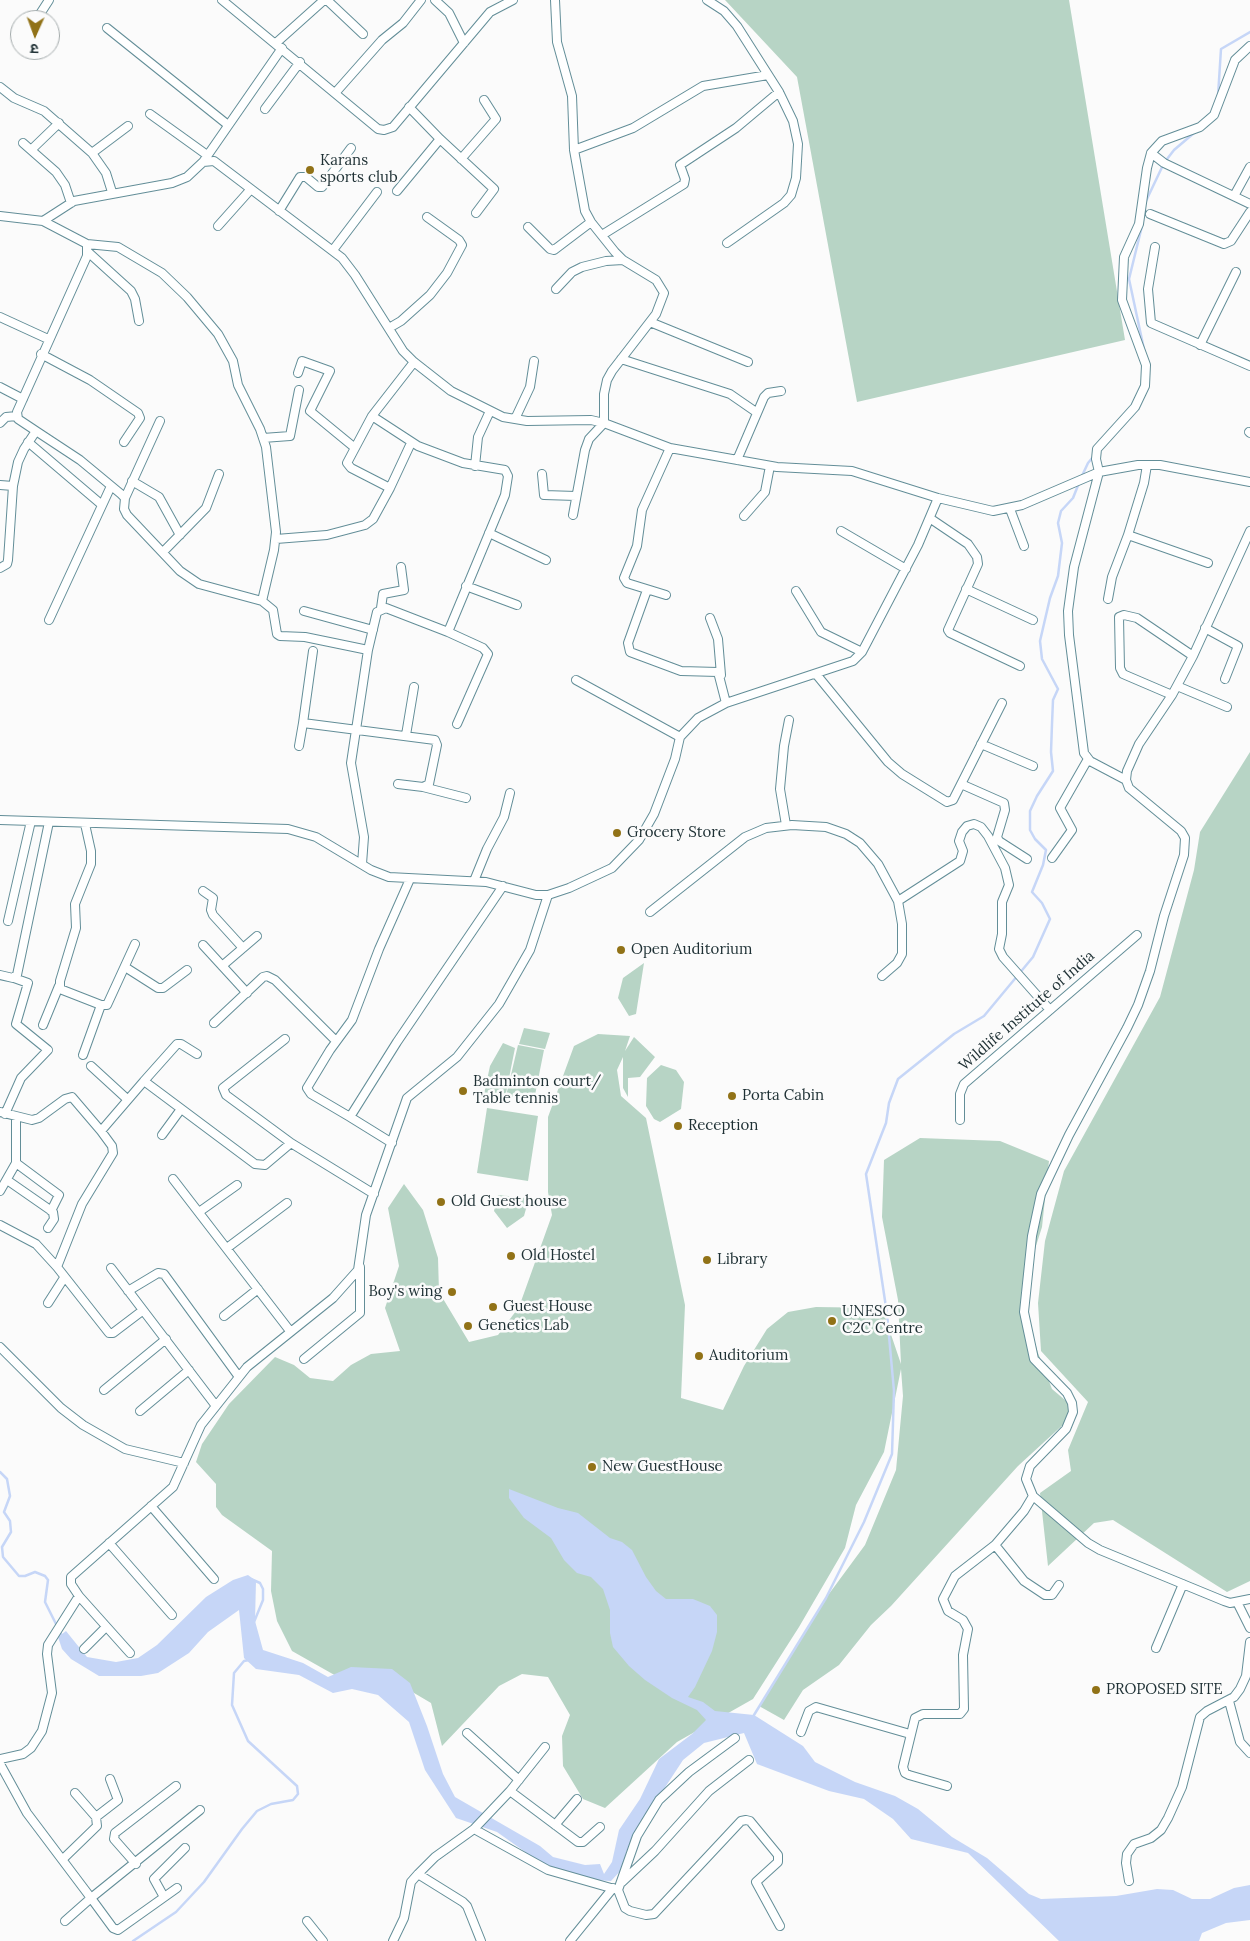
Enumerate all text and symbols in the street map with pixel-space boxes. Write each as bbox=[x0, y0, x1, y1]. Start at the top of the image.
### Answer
north arrow bbox=[10, 10, 60, 60]
text: उ bbox=[30, 40, 39, 58]
place label: Karans sports club bbox=[320, 152, 398, 187]
marker: Karans sports club bbox=[304, 164, 316, 176]
place label: Grocery Store bbox=[627, 824, 726, 842]
marker: Grocery Store bbox=[611, 827, 623, 839]
place label: Open Auditorium bbox=[631, 941, 752, 959]
marker: Open Auditorium bbox=[615, 944, 627, 956]
street label: Wildlife Institute of India bbox=[956, 947, 1098, 1075]
place label: Badminton court/ Table tennis bbox=[473, 1073, 601, 1108]
marker: Badminton court/ Table tennis bbox=[457, 1085, 469, 1097]
place label: Porta Cabin bbox=[742, 1087, 824, 1105]
marker: Porta Cabin bbox=[726, 1090, 738, 1102]
place label: Reception bbox=[688, 1117, 758, 1135]
marker: Reception bbox=[672, 1120, 684, 1132]
place label: Old Guest house bbox=[451, 1193, 567, 1211]
marker: Old Guest house bbox=[435, 1196, 447, 1208]
place label: Old Hostel bbox=[521, 1247, 595, 1265]
marker: Old Hostel bbox=[505, 1250, 517, 1262]
place label: Library bbox=[717, 1251, 767, 1269]
marker: Library bbox=[701, 1254, 713, 1266]
place label: Boy's wing bbox=[368, 1283, 442, 1301]
marker: Boy's wing bbox=[446, 1286, 458, 1298]
place label: Guest House bbox=[503, 1298, 592, 1316]
marker: Guest House bbox=[487, 1301, 499, 1313]
place label: UNESCO C2C Centre bbox=[842, 1303, 923, 1338]
marker: UNESCO C2C Centre bbox=[826, 1315, 838, 1327]
place label: Genetics Lab bbox=[478, 1317, 569, 1335]
marker: Genetics Lab bbox=[462, 1320, 474, 1332]
place label: Auditorium bbox=[709, 1347, 788, 1365]
marker: Auditorium bbox=[693, 1350, 705, 1362]
place label: New GuestHouse bbox=[602, 1458, 723, 1476]
marker: New GuestHouse bbox=[586, 1461, 598, 1473]
place label: PROPOSED SITE bbox=[1106, 1681, 1223, 1699]
marker: PROPOSED SITE bbox=[1090, 1684, 1102, 1696]

